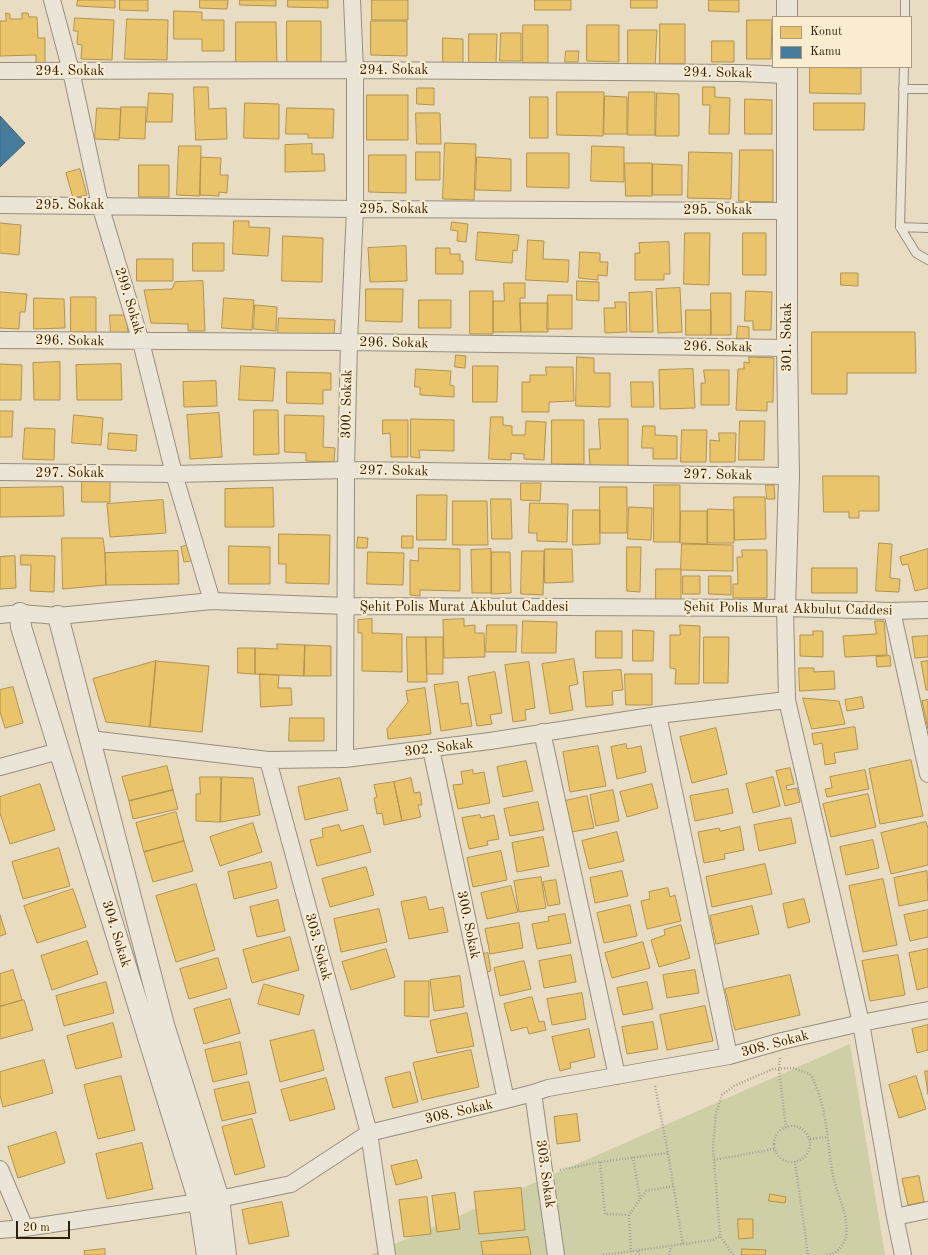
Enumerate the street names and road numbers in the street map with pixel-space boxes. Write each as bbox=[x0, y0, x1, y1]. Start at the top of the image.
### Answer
street label: 294. Sokak bbox=[359, 62, 429, 78]
street label: 294. Sokak bbox=[35, 63, 105, 79]
street label: 294. Sokak bbox=[683, 64, 753, 82]
street label: 295. Sokak bbox=[35, 197, 105, 213]
street label: 295. Sokak bbox=[359, 201, 429, 217]
street label: 295. Sokak bbox=[683, 202, 753, 218]
street label: 299. Sokak bbox=[111, 265, 147, 337]
street label: 301. Sokak bbox=[779, 302, 795, 372]
street label: 296. Sokak bbox=[35, 332, 105, 350]
street label: 296. Sokak bbox=[359, 334, 429, 352]
street label: 296. Sokak bbox=[683, 338, 753, 356]
street label: 300. Sokak bbox=[338, 369, 356, 439]
street label: 297. Sokak bbox=[359, 462, 429, 480]
street label: 297. Sokak bbox=[35, 465, 105, 481]
street label: 297. Sokak bbox=[683, 466, 753, 484]
street label: Şehit Polis Murat Akbulut Caddesi bbox=[359, 599, 569, 615]
street label: Şehit Polis Murat Akbulut Caddesi bbox=[683, 599, 893, 619]
street label: 302. Sokak bbox=[404, 735, 474, 761]
street label: 300. Sokak bbox=[453, 889, 483, 961]
street label: 304. Sokak bbox=[98, 898, 134, 970]
street label: 303. Sokak bbox=[301, 911, 335, 983]
street label: 308. Sokak bbox=[739, 1027, 811, 1061]
street label: 308. Sokak bbox=[423, 1096, 495, 1128]
street label: 303. Sokak bbox=[532, 1139, 558, 1209]

